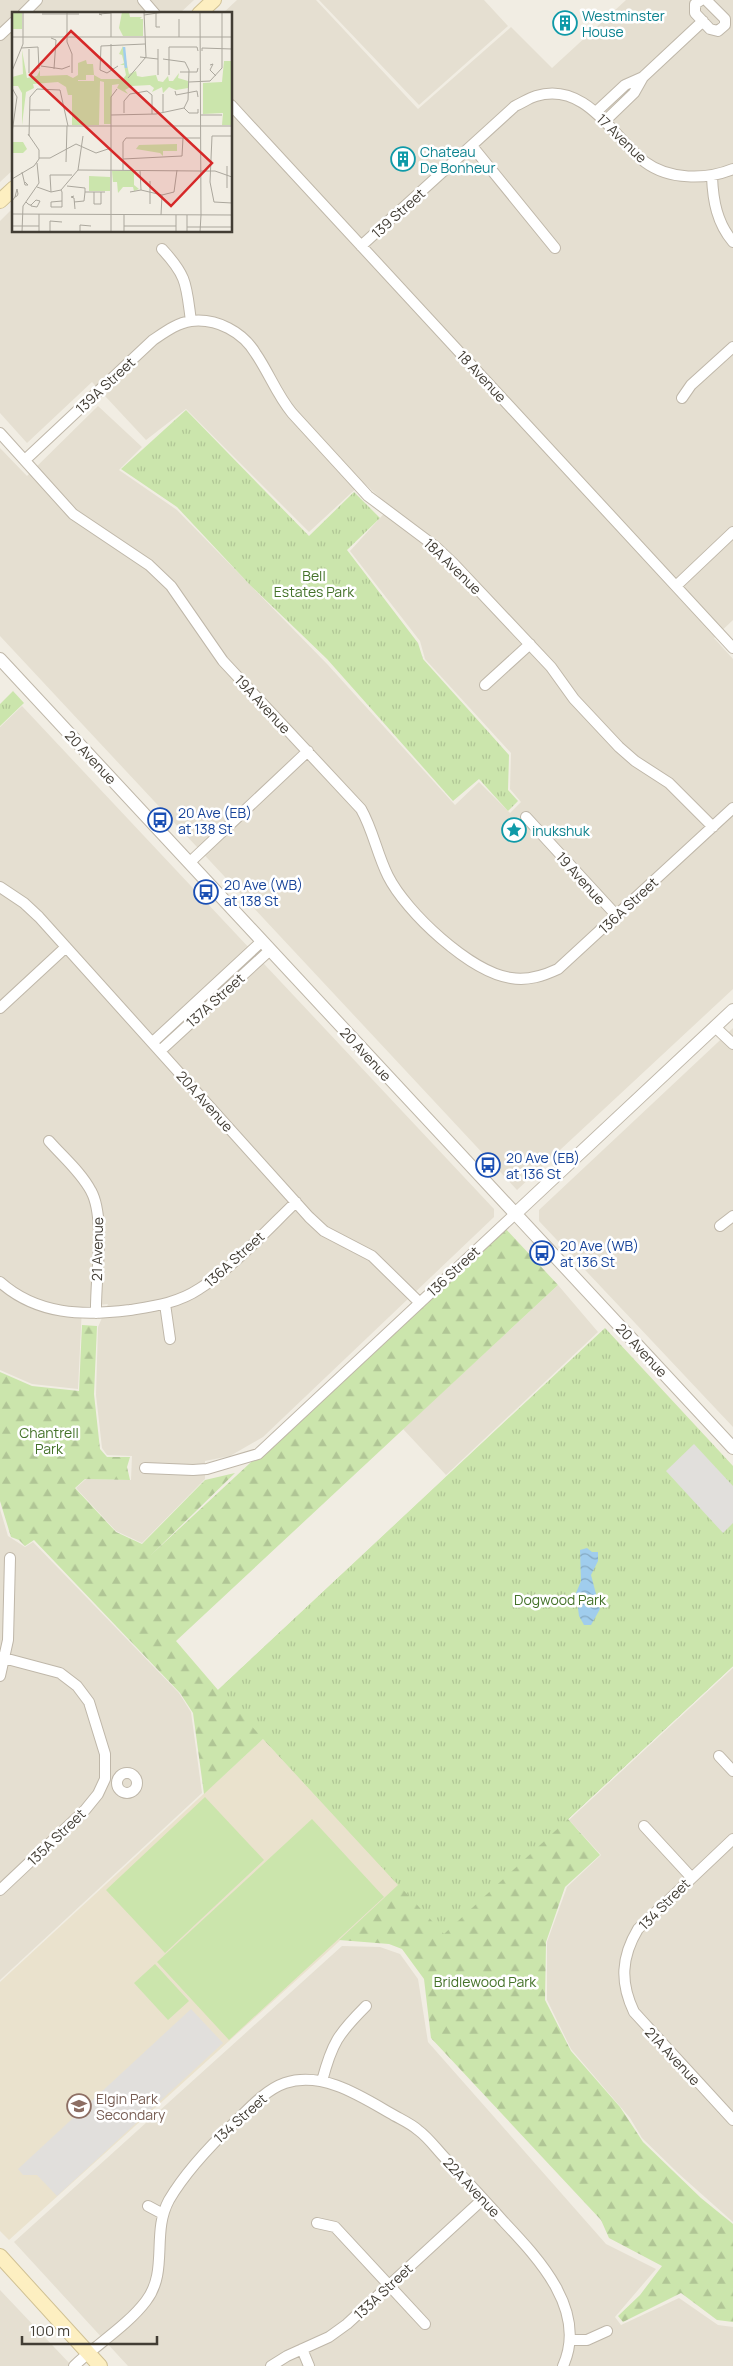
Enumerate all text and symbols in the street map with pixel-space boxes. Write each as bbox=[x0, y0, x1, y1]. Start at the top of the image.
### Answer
place label: Westminster House bbox=[582, 6, 665, 41]
building icon: Westminster House bbox=[552, 10, 578, 36]
inset map bbox=[12, 12, 232, 232]
street label: 17 Avenue bbox=[593, 109, 651, 167]
place label: Chateau De Bonheur bbox=[420, 142, 495, 177]
building icon: Chateau De Bonheur bbox=[390, 146, 416, 172]
street label: 139 Street bbox=[367, 184, 429, 242]
street label: 18 Avenue bbox=[453, 346, 511, 406]
street label: 139A Street bbox=[71, 352, 139, 417]
street label: 18A Avenue bbox=[420, 534, 486, 598]
park label: Bell Estates Park bbox=[274, 566, 355, 601]
street label: 19A Avenue bbox=[231, 671, 295, 737]
street label: 20 Avenue bbox=[61, 726, 121, 788]
place label: 20 Ave (EB) at 138 St bbox=[178, 803, 252, 838]
bus stop icon: 20 Ave (EB) at 138 St bbox=[147, 807, 173, 833]
place icon: inukshuk bbox=[501, 817, 527, 843]
place label: inukshuk bbox=[532, 821, 591, 840]
street label: 19 Avenue bbox=[552, 848, 610, 908]
street label: 136A Street bbox=[594, 872, 662, 937]
place label: 20 Ave (WB) at 138 St bbox=[224, 875, 303, 910]
bus stop icon: 20 Ave (WB) at 138 St bbox=[193, 879, 219, 905]
street label: 137A Street bbox=[182, 968, 249, 1031]
street label: 20 Avenue bbox=[336, 1023, 396, 1085]
street label: 20A Avenue bbox=[172, 1066, 238, 1136]
place label: 20 Ave (EB) at 136 St bbox=[506, 1148, 580, 1183]
bus stop icon: 20 Ave (EB) at 136 St bbox=[475, 1152, 501, 1178]
street label: 21 Avenue bbox=[87, 1217, 107, 1281]
street label: 136A Street bbox=[200, 1227, 268, 1291]
place label: 20 Ave (WB) at 136 St bbox=[560, 1236, 639, 1271]
bus stop icon: 20 Ave (WB) at 136 St bbox=[529, 1240, 555, 1266]
street label: 136 Street bbox=[422, 1241, 484, 1300]
street label: 20 Avenue bbox=[612, 1319, 672, 1381]
park label: Chantrell Park bbox=[19, 1423, 79, 1458]
park label: Dogwood Park bbox=[514, 1590, 607, 1609]
street label: 135A Street bbox=[23, 1804, 90, 1870]
street label: 134 Street bbox=[634, 1874, 694, 1934]
park label: Bridlewood Park bbox=[434, 1972, 537, 1991]
street label: 21A Avenue bbox=[641, 2023, 705, 2089]
place label: Elgin Park Secondary bbox=[96, 2089, 166, 2124]
street label: 134 Street bbox=[209, 2089, 271, 2147]
school or university icon: Elgin Park Secondary bbox=[66, 2093, 92, 2119]
street label: 22A Avenue bbox=[439, 2153, 505, 2221]
street label: 133A Street bbox=[350, 2259, 417, 2323]
scale bar bbox=[22, 2314, 158, 2346]
text: 100 m bbox=[30, 2320, 70, 2341]

